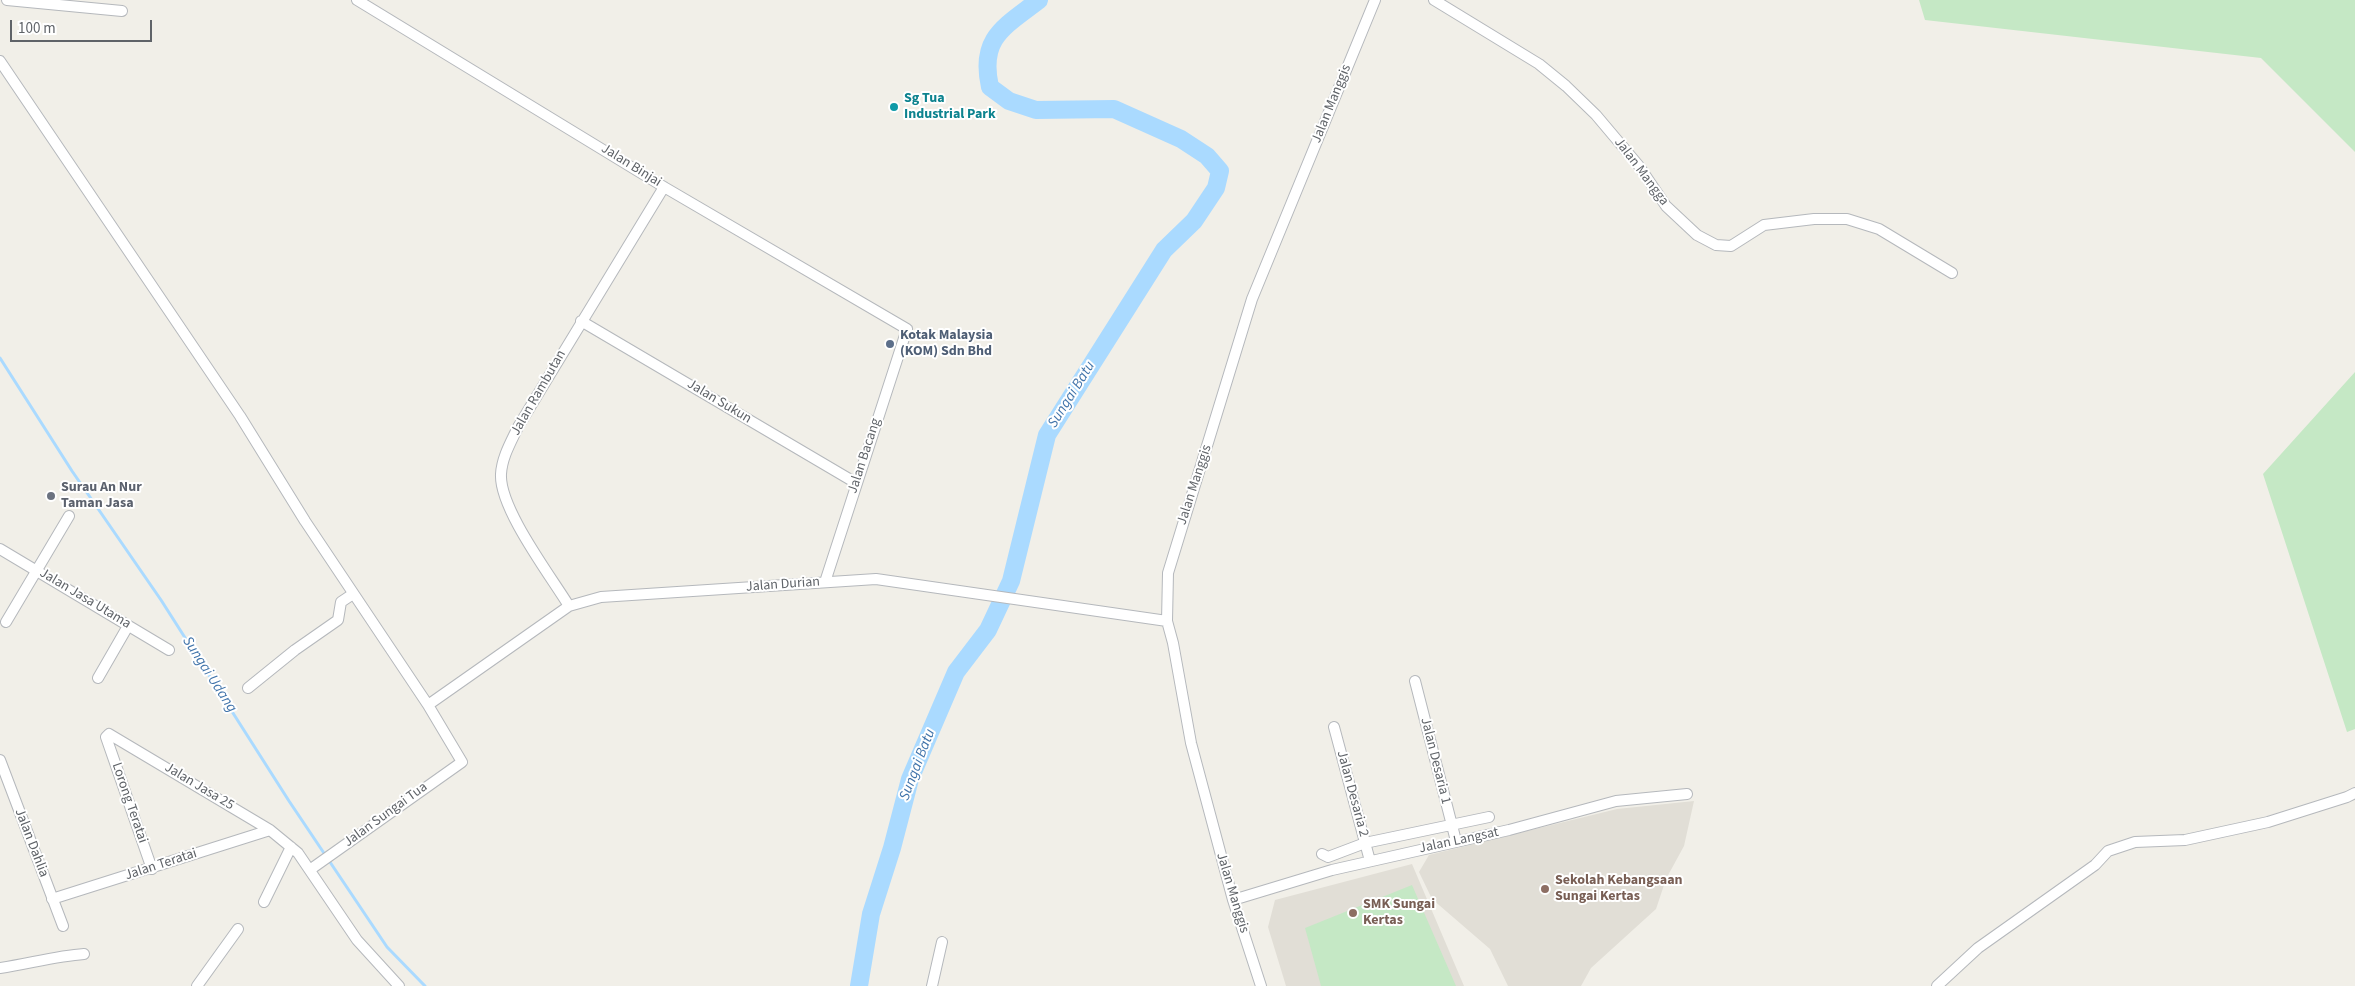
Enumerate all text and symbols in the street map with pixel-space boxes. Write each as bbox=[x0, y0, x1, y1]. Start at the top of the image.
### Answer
scale bar bbox=[12, 10, 155, 42]
text: 100 m bbox=[18, 18, 56, 39]
street label: Jalan Manggis bbox=[1309, 62, 1355, 146]
place label: Sg Tua Industrial Park bbox=[904, 91, 996, 124]
marker: Sg Tua Industrial Park bbox=[888, 101, 900, 113]
street label: Jalan Mangga bbox=[1610, 135, 1672, 209]
street label: Jalan Binjai bbox=[598, 141, 664, 191]
place label: Kotak Malaysia (KOM) Sdn Bhd bbox=[900, 328, 993, 361]
marker: Kotak Malaysia (KOM) Sdn Bhd bbox=[884, 338, 896, 350]
street label: Jalan Rambutan bbox=[508, 347, 570, 439]
water label: Sungai Batu bbox=[1045, 358, 1099, 432]
street label: Jalan Sukun bbox=[684, 376, 754, 428]
street label: Jalan Bacang bbox=[845, 416, 885, 496]
street label: Jalan Manggis bbox=[1174, 443, 1216, 527]
place label: Surau An Nur Taman Jasa bbox=[61, 480, 142, 512]
marker: Surau An Nur Taman Jasa bbox=[45, 490, 57, 502]
street label: Jalan Jasa Utama bbox=[36, 565, 134, 633]
street label: Jalan Durian bbox=[745, 574, 821, 596]
water label: Sungai Udang bbox=[178, 634, 240, 716]
street label: Jalan Desaria 1 bbox=[1416, 716, 1454, 806]
water label: Sungai Batu bbox=[896, 727, 940, 803]
street label: Jalan Desaria 2 bbox=[1332, 749, 1372, 839]
street label: Jalan Jasa 25 bbox=[161, 760, 237, 814]
street label: Lorong Teratai bbox=[107, 761, 151, 845]
street label: Jalan Sungai Tua bbox=[341, 779, 431, 851]
street label: Jalan Dahlia bbox=[10, 806, 52, 880]
street label: Jalan Langsat bbox=[1418, 824, 1500, 858]
street label: Jalan Teratai bbox=[123, 845, 199, 885]
street label: Jalan Manggis bbox=[1212, 851, 1252, 935]
place label: Sekolah Kebangsaan Sungai Kertas bbox=[1555, 873, 1683, 906]
marker: Sekolah Kebangsaan Sungai Kertas bbox=[1539, 883, 1551, 895]
place label: SMK Sungai Kertas bbox=[1363, 897, 1435, 930]
marker: SMK Sungai Kertas bbox=[1347, 907, 1359, 919]

